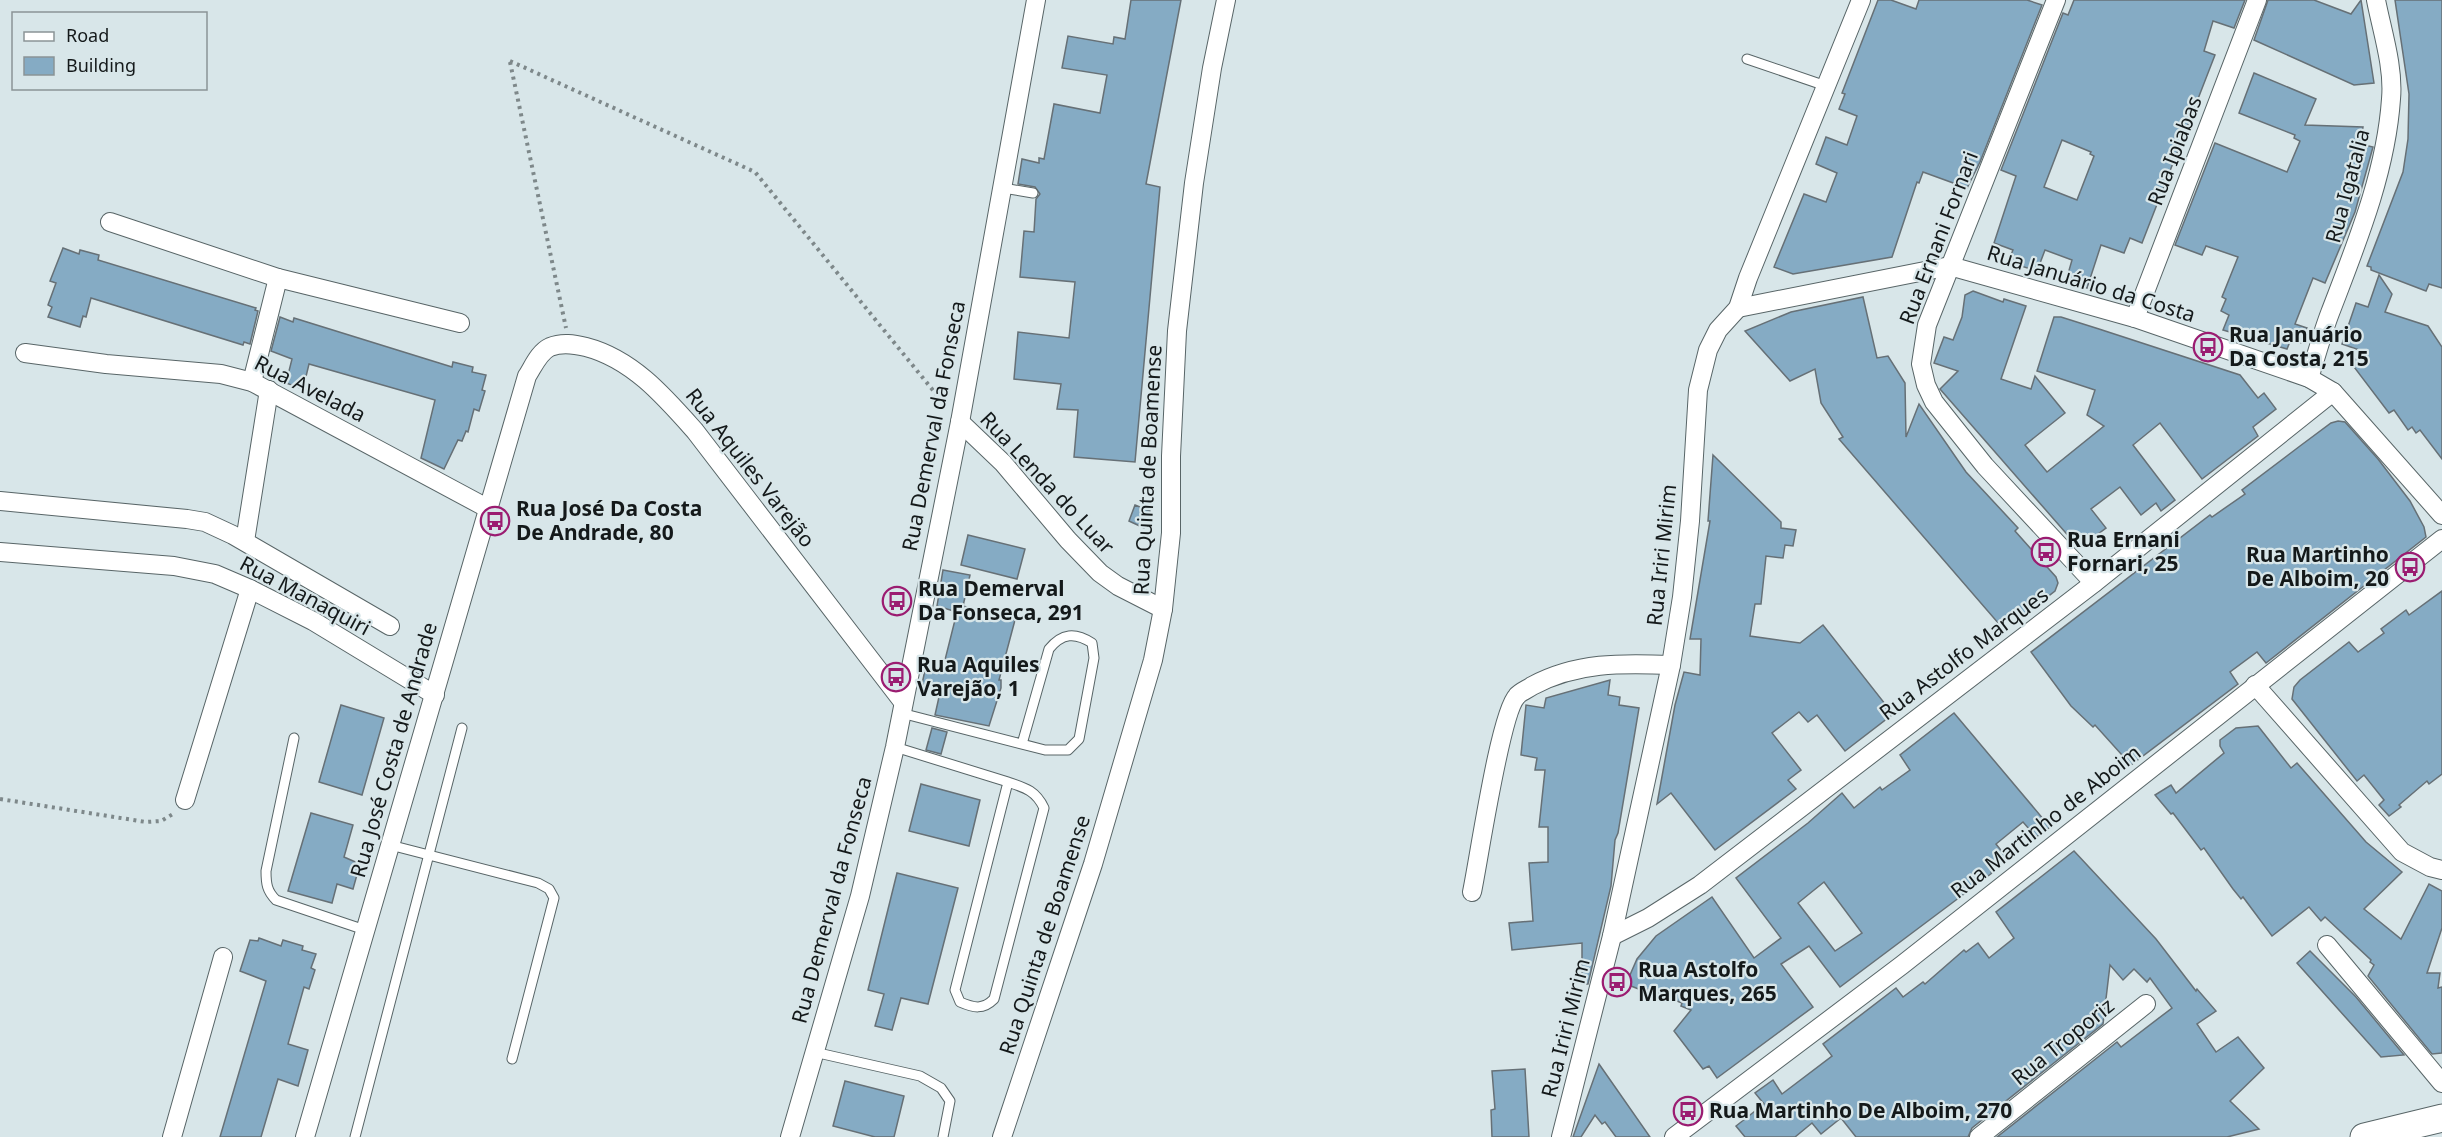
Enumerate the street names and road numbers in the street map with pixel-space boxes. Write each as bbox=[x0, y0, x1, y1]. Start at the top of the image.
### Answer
street label: Rua Ipiabas bbox=[2140, 92, 2208, 209]
street label: Rua Igatalia bbox=[2318, 126, 2376, 246]
street label: Rua Ernani Fornari bbox=[1892, 147, 1984, 328]
street label: Rua Januário da Costa bbox=[1984, 238, 2199, 328]
street label: Rua Demerval da Fonseca bbox=[895, 298, 971, 553]
street label: Rua Quinta de Boamense bbox=[1126, 344, 1168, 596]
street label: Rua Avelada bbox=[250, 348, 371, 428]
street label: Rua Aquiles Varejão bbox=[680, 382, 822, 553]
street label: Rua Lenda do Luar bbox=[974, 405, 1121, 560]
street label: Rua Iriri Mirim bbox=[1640, 483, 1682, 627]
street label: Rua Manaquiri bbox=[235, 549, 376, 641]
street label: Rua Astolfo Marques bbox=[1873, 580, 2054, 726]
street label: Rua José Costa de Andrade bbox=[343, 619, 443, 881]
street label: Rua Martinho de Aboim bbox=[1944, 738, 2146, 904]
street label: Rua Demerval da Fonseca bbox=[785, 773, 877, 1026]
street label: Rua Quinta de Boamense bbox=[992, 811, 1096, 1058]
street label: Rua Iriri Mirim bbox=[1534, 955, 1596, 1100]
street label: Rua Troporiz bbox=[2005, 991, 2120, 1091]

